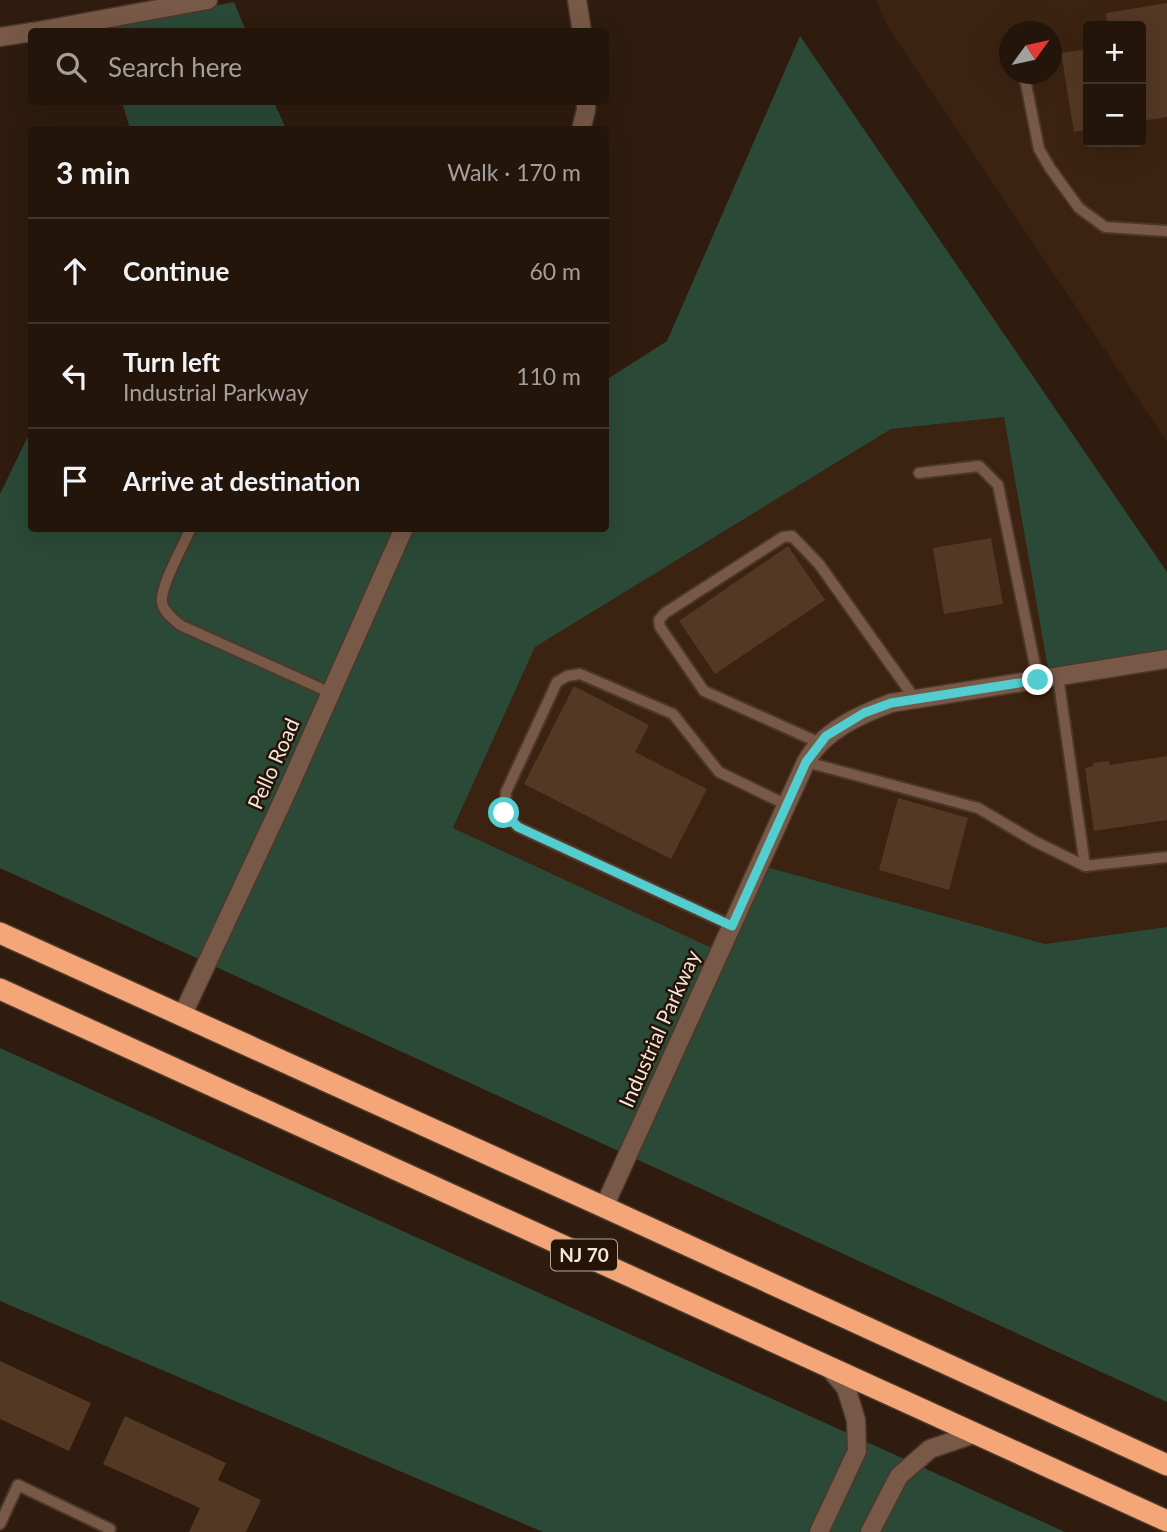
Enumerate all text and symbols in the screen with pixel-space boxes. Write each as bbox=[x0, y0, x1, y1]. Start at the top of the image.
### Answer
north arrow bbox=[999, 21, 1062, 84]
map controls bbox=[1083, 21, 1146, 147]
button: + bbox=[1083, 21, 1146, 84]
search box bbox=[28, 28, 609, 105]
icon: search bbox=[52, 48, 90, 86]
text: Search here bbox=[108, 51, 242, 83]
button: − bbox=[1083, 84, 1146, 147]
text: 3 min bbox=[56, 154, 130, 190]
text: Walk · 170 m bbox=[447, 158, 581, 186]
icon: ahead bbox=[56, 252, 94, 290]
text: Continue bbox=[123, 255, 229, 287]
text: 60 m bbox=[530, 257, 581, 285]
text: Turn left bbox=[123, 346, 220, 378]
icon: left bbox=[56, 357, 94, 395]
text: 110 m bbox=[516, 362, 581, 390]
text: Industrial Parkway bbox=[123, 378, 309, 406]
icon: arrive bbox=[56, 462, 94, 500]
text: Arrive at destination bbox=[123, 465, 360, 497]
route end bbox=[1022, 664, 1053, 695]
street label: Pello Road bbox=[241, 714, 304, 813]
route start bbox=[488, 797, 519, 828]
street label: Industrial Parkway bbox=[613, 946, 705, 1111]
road number: NJ 70 bbox=[551, 1240, 617, 1270]

